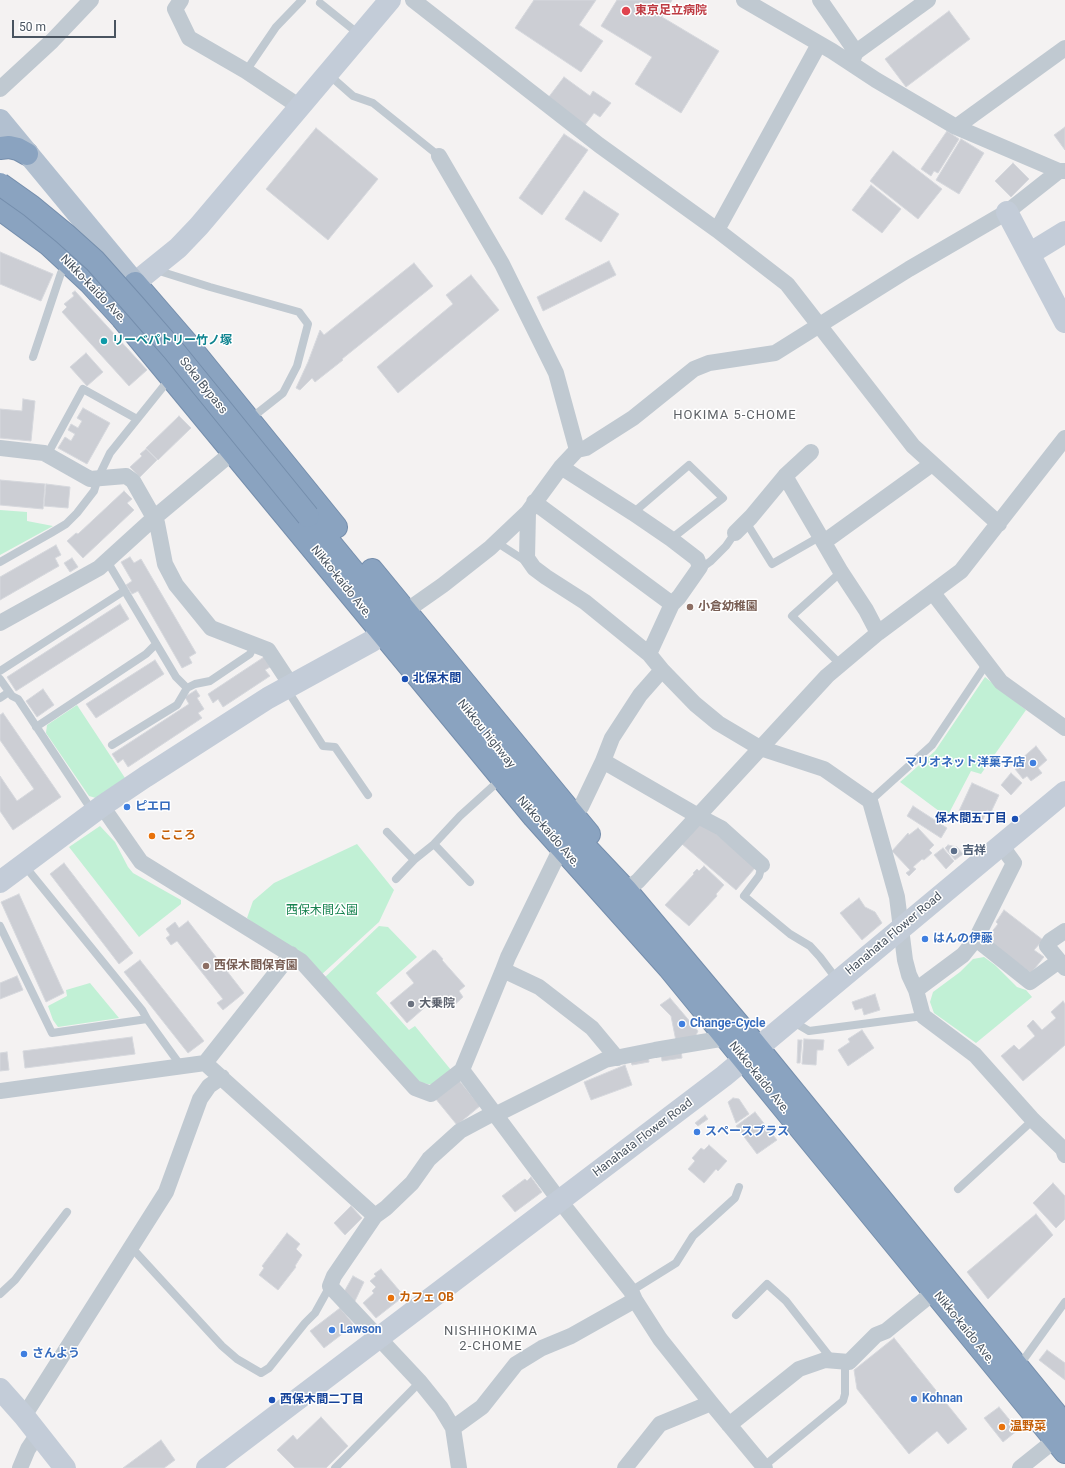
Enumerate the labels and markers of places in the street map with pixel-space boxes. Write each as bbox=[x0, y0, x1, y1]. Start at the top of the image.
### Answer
place label: 東京足立病院 bbox=[635, 4, 707, 18]
marker: 東京足立病院 bbox=[620, 5, 632, 17]
place label: リーベパトリー竹ノ塚 bbox=[112, 334, 232, 348]
marker: リーベパトリー竹ノ塚 bbox=[99, 336, 109, 346]
place label: 小倉幼稚園 bbox=[698, 600, 758, 614]
marker: 小倉幼稚園 bbox=[685, 602, 695, 612]
place label: 北保木間 bbox=[413, 672, 461, 686]
marker: 北保木間 bbox=[400, 674, 410, 684]
place label: マリオネット洋菓子店 bbox=[905, 756, 1025, 770]
marker: マリオネット洋菓子店 bbox=[1028, 758, 1038, 768]
place label: ピエロ bbox=[135, 800, 171, 814]
marker: ピエロ bbox=[122, 802, 132, 812]
place label: 保木間五丁目 bbox=[935, 812, 1007, 826]
marker: 保木間五丁目 bbox=[1010, 814, 1020, 824]
place label: こころ bbox=[160, 829, 196, 843]
marker: こころ bbox=[147, 831, 157, 841]
place label: 吉祥 bbox=[962, 844, 986, 858]
marker: 吉祥 bbox=[949, 846, 959, 856]
place label: はんの伊藤 bbox=[933, 932, 993, 946]
marker: はんの伊藤 bbox=[920, 934, 930, 944]
place label: 西保木間保育園 bbox=[214, 959, 298, 973]
marker: 西保木間保育園 bbox=[201, 961, 211, 971]
place label: 大乗院 bbox=[419, 997, 455, 1011]
marker: 大乗院 bbox=[406, 999, 416, 1009]
place label: Change-Cycle bbox=[690, 1017, 766, 1031]
marker: Change-Cycle bbox=[677, 1019, 687, 1029]
place label: スペースプラス bbox=[705, 1125, 789, 1139]
marker: スペースプラス bbox=[692, 1127, 702, 1137]
place label: カフェ OB bbox=[399, 1291, 454, 1305]
marker: カフェ OB bbox=[386, 1293, 396, 1303]
place label: Lawson bbox=[340, 1323, 381, 1337]
marker: Lawson bbox=[327, 1325, 337, 1335]
place label: さんよう bbox=[32, 1347, 80, 1361]
marker: さんよう bbox=[19, 1349, 29, 1359]
place label: Kohnan bbox=[922, 1392, 963, 1406]
place label: 西保木間二丁目 bbox=[280, 1393, 364, 1407]
marker: Kohnan bbox=[909, 1394, 919, 1404]
marker: 西保木間二丁目 bbox=[267, 1395, 277, 1405]
place label: 温野菜 bbox=[1010, 1420, 1046, 1434]
marker: 温野菜 bbox=[997, 1422, 1007, 1432]

